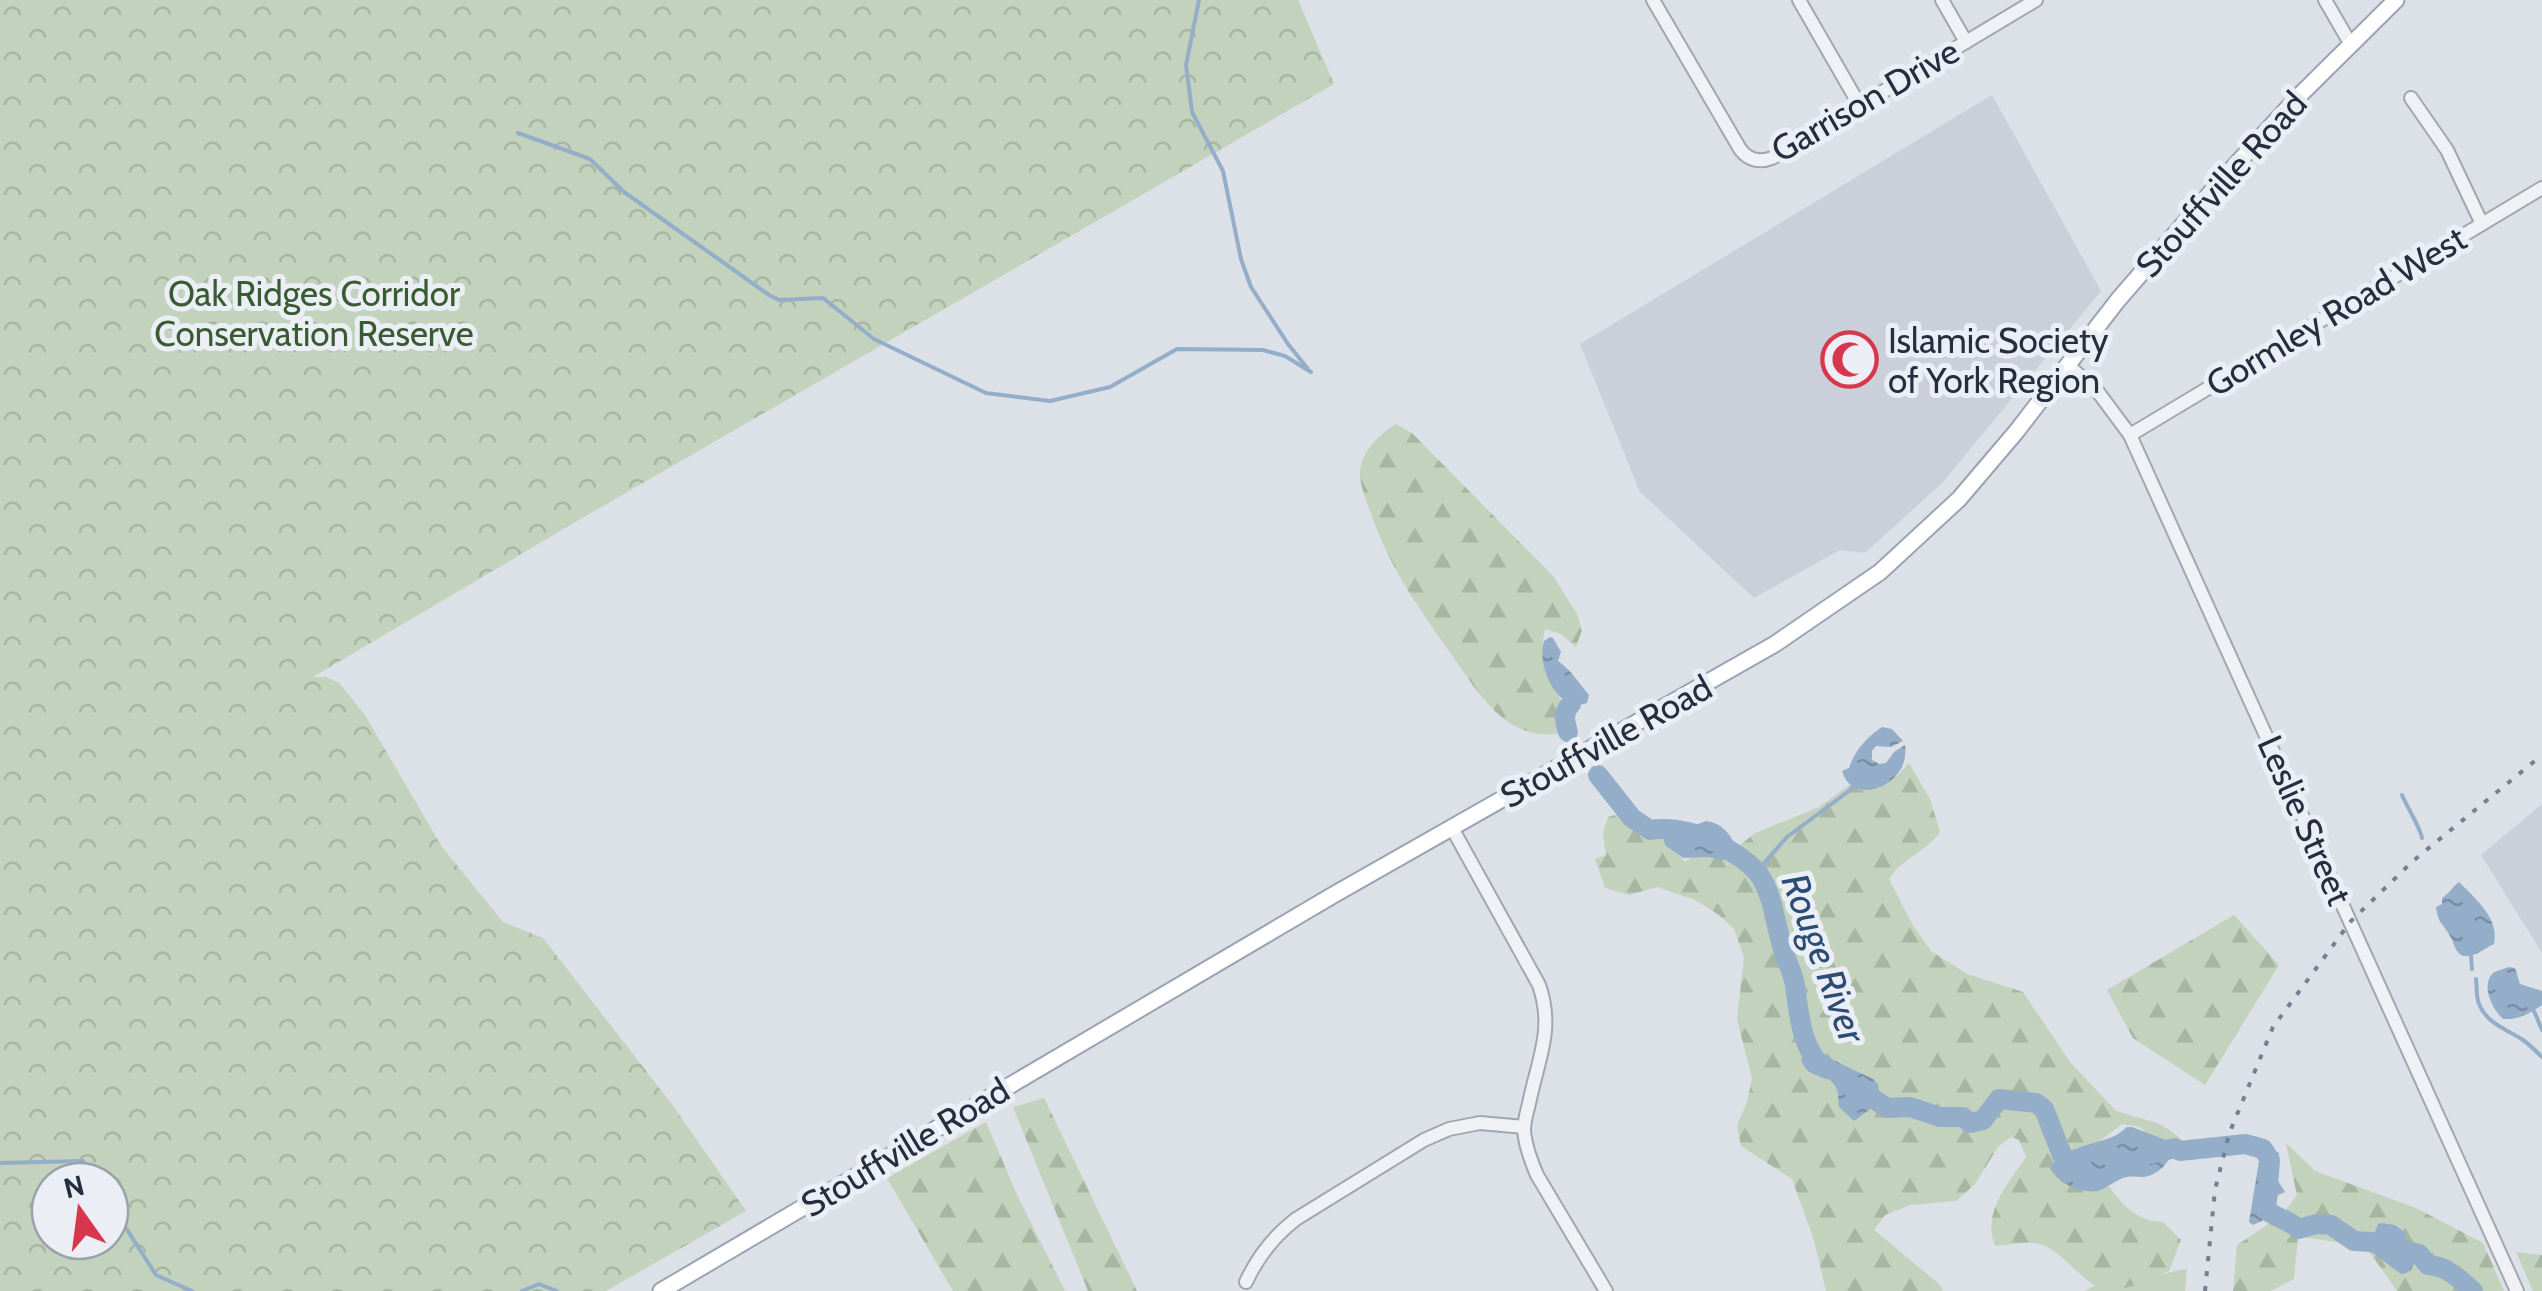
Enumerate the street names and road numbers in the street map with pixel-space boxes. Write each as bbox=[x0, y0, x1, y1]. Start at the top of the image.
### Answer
street label: Garrison Drive bbox=[1764, 29, 1966, 171]
street label: Stouffville Road bbox=[2126, 82, 2316, 286]
street label: Gormley Road West bbox=[2198, 216, 2474, 406]
street label: Stouffville Road bbox=[1493, 665, 1719, 817]
street label: Leslie Street bbox=[2249, 729, 2362, 912]
street label: Stouffville Road bbox=[793, 1068, 1017, 1226]

